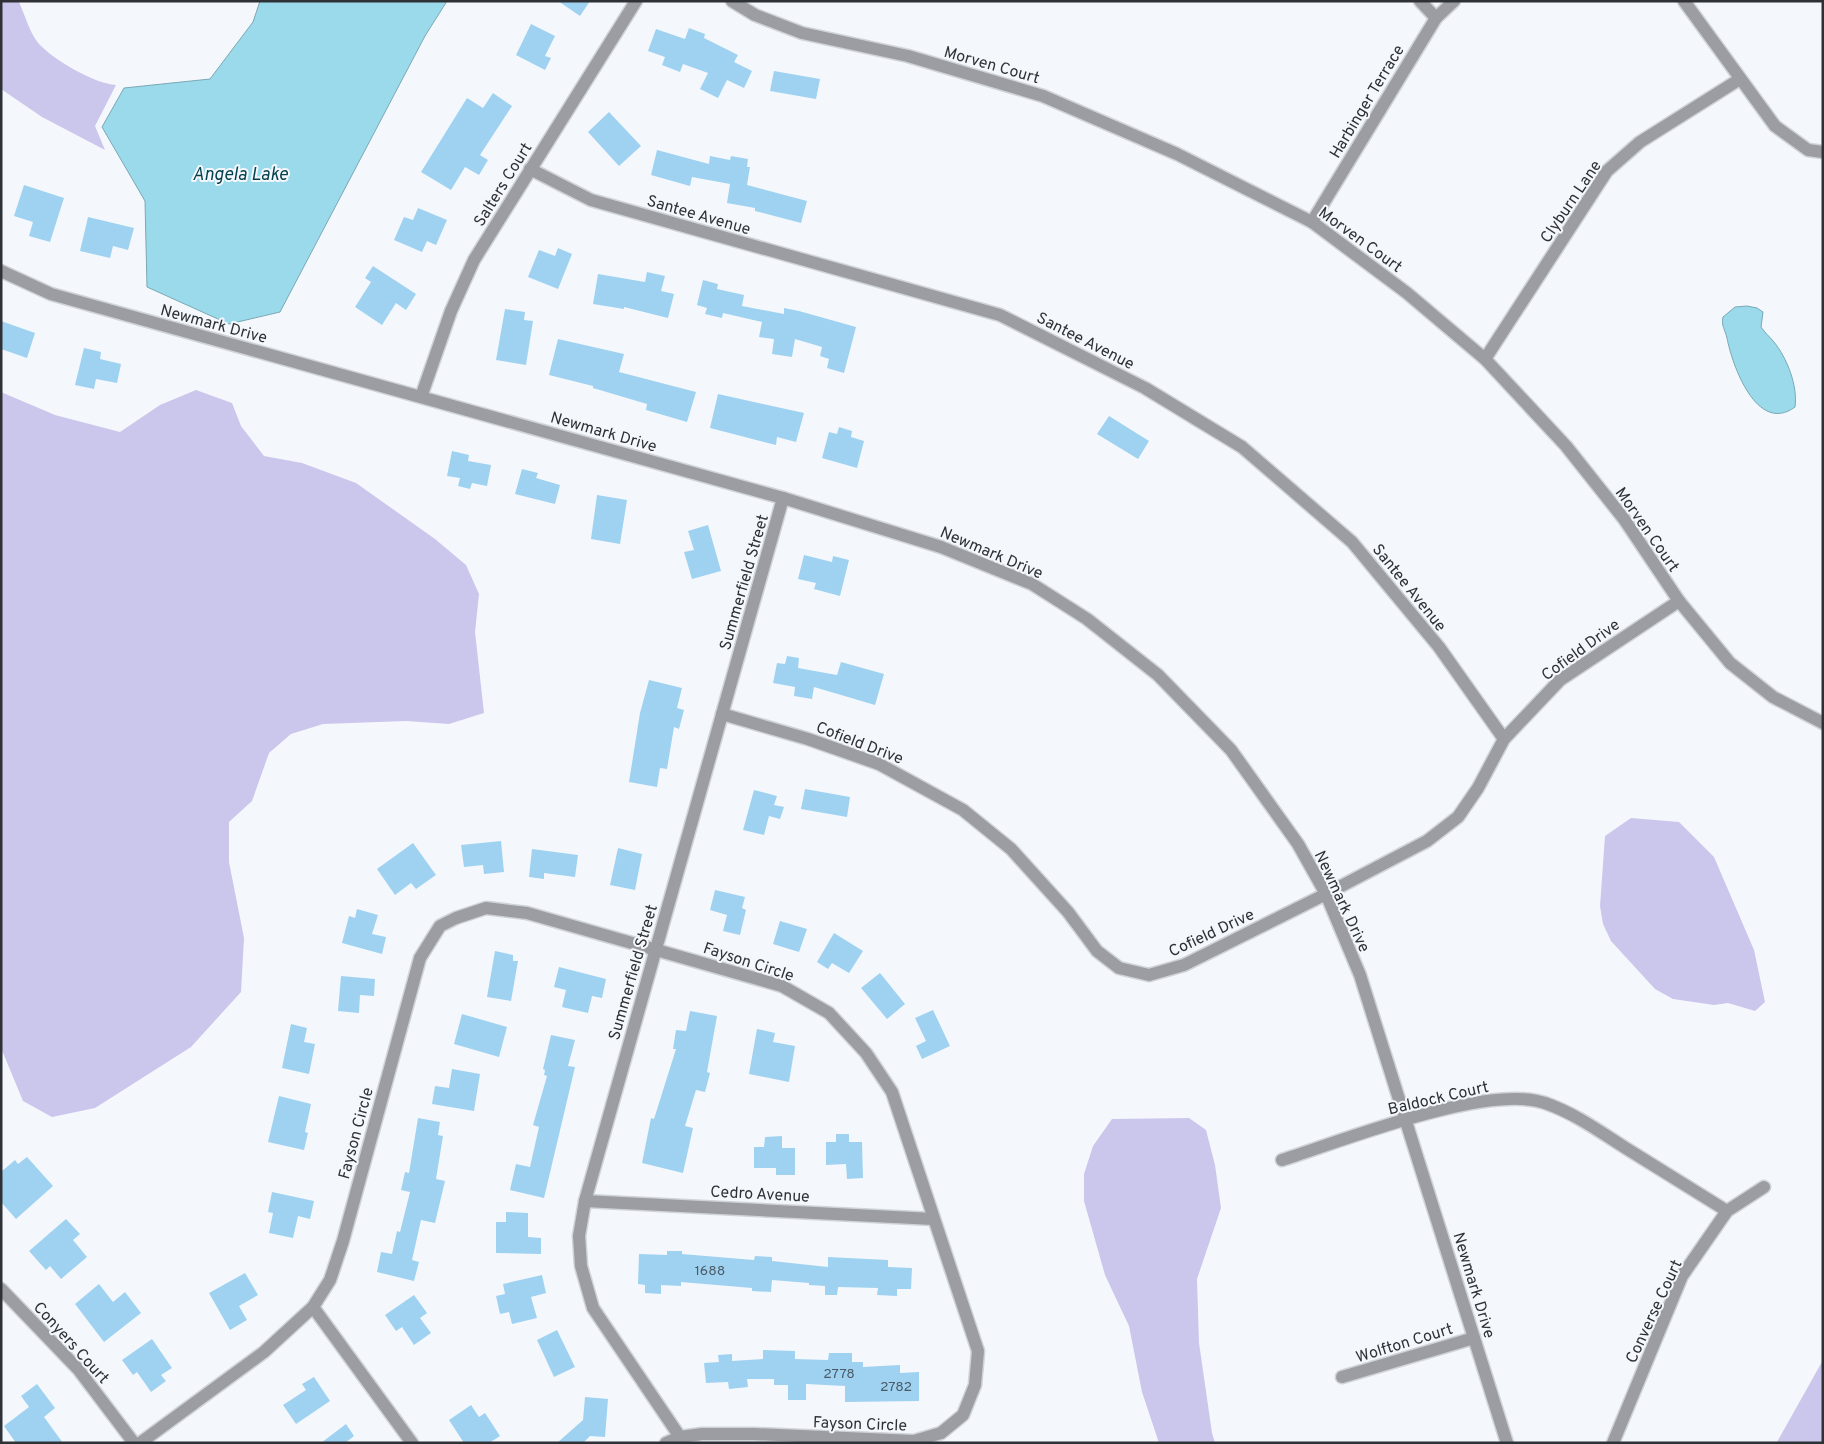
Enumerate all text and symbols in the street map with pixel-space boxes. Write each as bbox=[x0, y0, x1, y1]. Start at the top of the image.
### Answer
street label: Harbinger Terrace bbox=[1326, 42, 1409, 162]
street label: Morven Court bbox=[941, 43, 1042, 89]
street label: Salters Court bbox=[470, 139, 537, 231]
street label: Clyburn Lane bbox=[1537, 157, 1607, 247]
water label: Angela Lake bbox=[192, 164, 288, 187]
street label: Santee Avenue bbox=[644, 192, 753, 240]
street label: Morven Court bbox=[1314, 204, 1406, 278]
street label: Newmark Drive bbox=[158, 301, 269, 349]
street label: Santee Avenue bbox=[1033, 309, 1137, 375]
street label: Newmark Drive bbox=[548, 408, 659, 458]
street label: Morven Court bbox=[1610, 484, 1683, 576]
street label: Summerfield Street bbox=[716, 512, 774, 653]
street label: Newmark Drive bbox=[937, 523, 1046, 584]
street label: Santee Avenue bbox=[1367, 540, 1450, 636]
street label: Cofield Drive bbox=[1538, 615, 1624, 686]
street label: Cofield Drive bbox=[813, 718, 906, 770]
street label: Newmark Drive bbox=[1309, 848, 1373, 956]
street label: Summerfield Street bbox=[605, 902, 663, 1043]
street label: Cofield Drive bbox=[1166, 905, 1258, 962]
street label: Fayson Circle bbox=[700, 939, 796, 987]
street label: Baldock Court bbox=[1386, 1078, 1491, 1120]
street label: Fayson Circle bbox=[335, 1085, 379, 1182]
street label: Cedro Avenue bbox=[710, 1182, 810, 1208]
street label: Newmark Drive bbox=[1447, 1230, 1499, 1341]
street label: Converse Court bbox=[1622, 1257, 1688, 1367]
house number: 1688 bbox=[695, 1263, 725, 1280]
street label: Conyers Court bbox=[28, 1298, 113, 1389]
street label: Wolfton Court bbox=[1354, 1320, 1455, 1368]
house number: 2778 bbox=[823, 1366, 855, 1383]
house number: 2782 bbox=[880, 1379, 912, 1396]
street label: Fayson Circle bbox=[812, 1413, 907, 1437]

